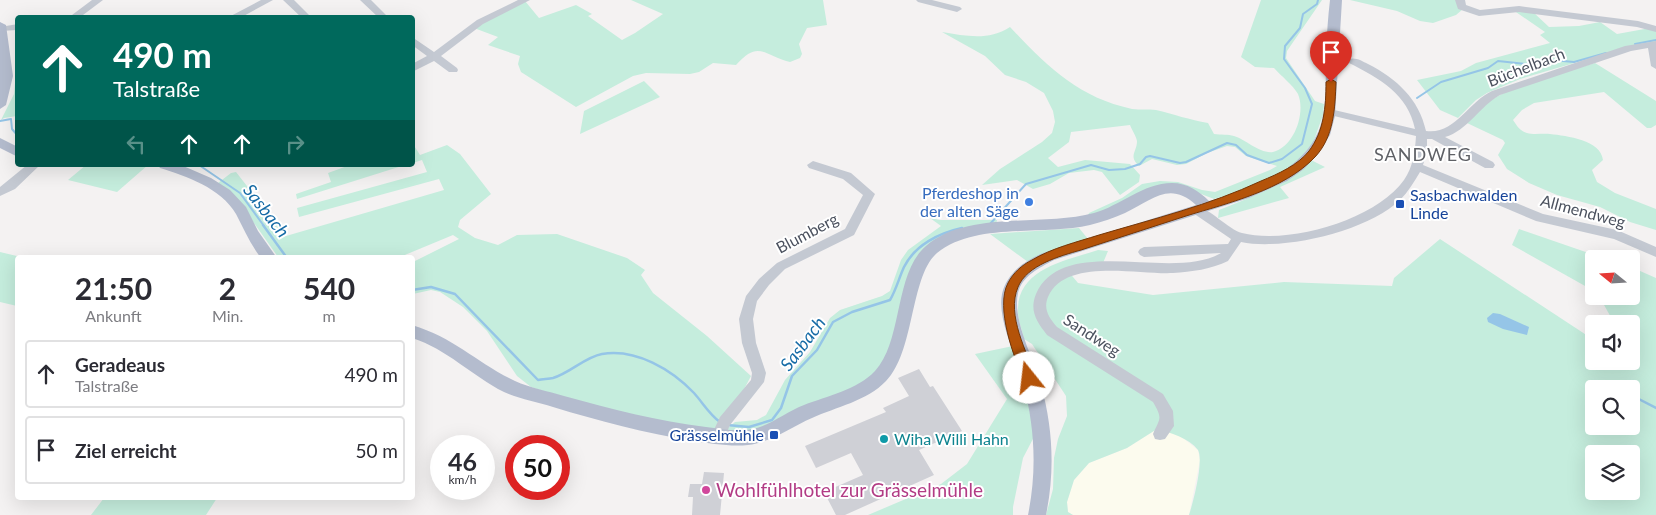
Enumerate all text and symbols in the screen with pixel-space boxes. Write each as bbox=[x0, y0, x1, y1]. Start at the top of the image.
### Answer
pin bbox=[1310, 31, 1352, 82]
text: 490 m bbox=[113, 33, 212, 75]
icon: ahead bbox=[30, 35, 95, 100]
icon: arrive bbox=[1317, 38, 1345, 66]
street label: Büchelbach bbox=[1484, 43, 1567, 90]
text: Talstraße bbox=[113, 75, 200, 102]
icon: left bbox=[122, 130, 150, 158]
icon: ahead bbox=[175, 130, 203, 158]
icon: ahead bbox=[228, 130, 256, 158]
icon: right bbox=[281, 130, 309, 158]
district label: SANDWEG bbox=[1374, 143, 1472, 165]
water label: Sasbach bbox=[239, 179, 295, 242]
place label: Pferdeshop in der alten Säge bbox=[920, 183, 1019, 220]
place label: Sasbachwalden Linde bbox=[1410, 185, 1517, 222]
street label: Allmendweg bbox=[1539, 190, 1628, 231]
marker: Pferdeshop in der alten Säge bbox=[1023, 196, 1035, 208]
marker: Sasbachwalden Linde bbox=[1394, 198, 1406, 210]
street label: Blumberg bbox=[773, 208, 841, 257]
north arrow bbox=[1585, 250, 1640, 305]
map controls bbox=[1585, 250, 1640, 500]
text: 21:50 bbox=[75, 270, 152, 306]
text: 2 bbox=[219, 270, 236, 306]
text: 540 bbox=[303, 270, 355, 306]
text: Ankunft bbox=[85, 306, 142, 325]
text: Min. bbox=[212, 306, 243, 325]
text: m bbox=[323, 306, 336, 325]
street label: Sandweg bbox=[1060, 309, 1124, 360]
water label: Sasbach bbox=[775, 312, 830, 375]
button: sound bbox=[1585, 315, 1640, 370]
position arrow bbox=[1002, 351, 1054, 403]
text: Geradeaus bbox=[75, 353, 165, 376]
icon: ahead bbox=[32, 360, 60, 388]
text: 490 m bbox=[344, 363, 398, 386]
text: Talstraße bbox=[75, 376, 138, 395]
button: search bbox=[1585, 380, 1640, 435]
place label: Grässelmühle bbox=[669, 425, 764, 444]
marker: Grässelmühle bbox=[768, 429, 780, 441]
place label: Wiha Willi Hahn bbox=[894, 429, 1009, 448]
marker: Wiha Willi Hahn bbox=[878, 433, 890, 445]
speed limit sign: 50 bbox=[505, 435, 570, 500]
icon: arrive bbox=[32, 436, 60, 464]
text: Ziel erreicht bbox=[75, 439, 177, 462]
text: 50 m bbox=[355, 439, 398, 462]
button: layers bbox=[1585, 445, 1640, 500]
text: 46 bbox=[448, 446, 477, 476]
text: km/h bbox=[448, 472, 477, 487]
place label: Wohlfühlhotel zur Grässelmühle bbox=[716, 478, 983, 501]
marker: Wohlfühlhotel zur Grässelmühle bbox=[700, 484, 712, 496]

